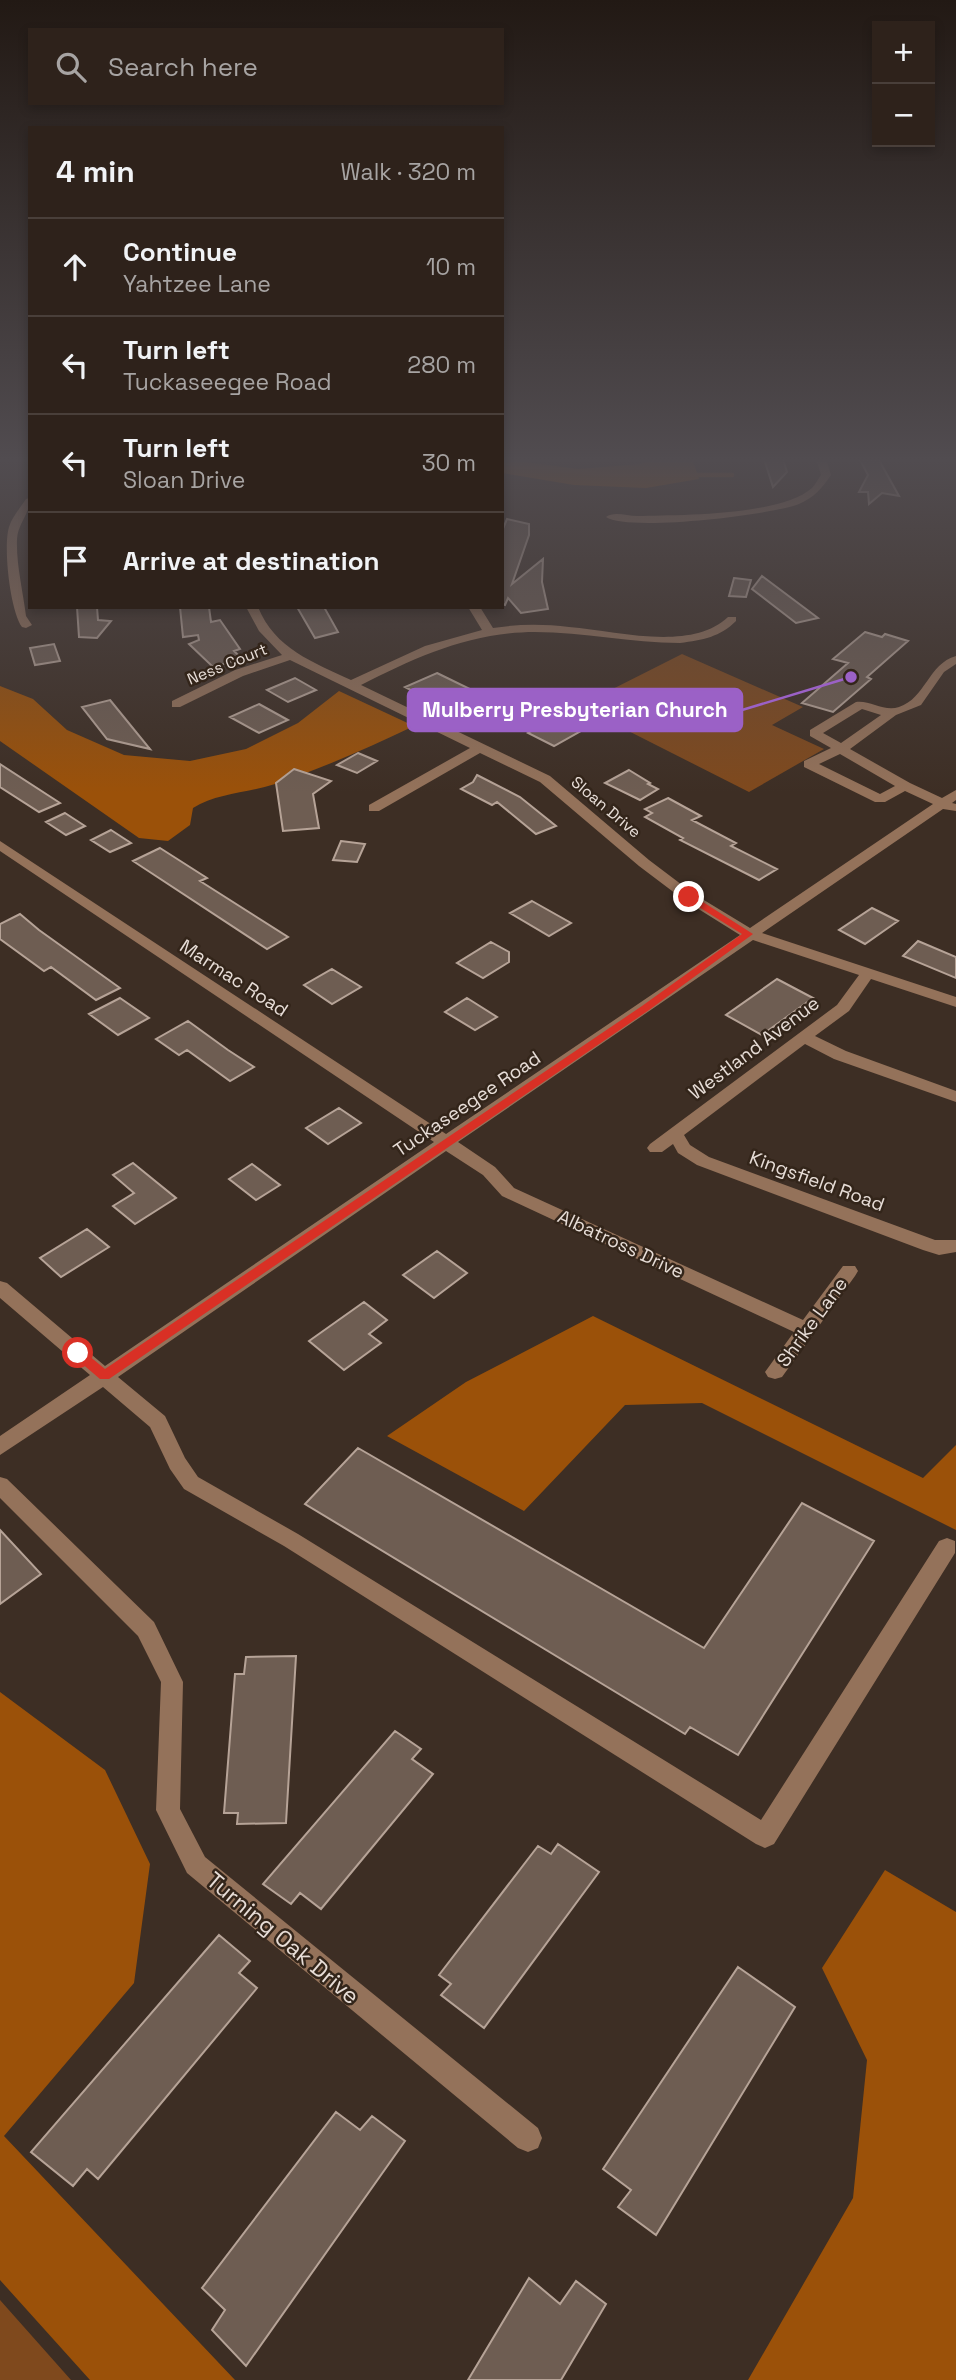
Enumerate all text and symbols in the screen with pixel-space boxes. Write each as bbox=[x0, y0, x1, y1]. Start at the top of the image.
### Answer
map controls bbox=[872, 21, 935, 147]
button: + bbox=[872, 21, 935, 84]
search box bbox=[28, 28, 504, 105]
icon: search bbox=[52, 48, 90, 86]
text: Search here bbox=[108, 50, 258, 84]
button: − bbox=[872, 84, 935, 147]
text: 4 min bbox=[56, 152, 135, 191]
text: Walk · 320 m bbox=[341, 157, 476, 187]
text: Continue bbox=[123, 235, 237, 269]
icon: ahead bbox=[56, 248, 94, 286]
text: 10 m bbox=[426, 252, 476, 282]
text: Yahtzee Lane bbox=[123, 269, 271, 299]
text: Turn left bbox=[123, 333, 230, 367]
icon: left bbox=[56, 346, 94, 384]
text: 280 m bbox=[407, 350, 476, 380]
text: Tuckaseegee Road bbox=[123, 367, 332, 397]
text: Turn left bbox=[123, 431, 230, 465]
icon: left bbox=[56, 444, 94, 482]
text: 30 m bbox=[422, 448, 476, 478]
text: Sloan Drive bbox=[123, 465, 245, 495]
icon: arrive bbox=[56, 542, 94, 580]
text: Arrive at destination bbox=[123, 544, 380, 578]
street label: Ness Court bbox=[184, 638, 270, 690]
callout: Mulberry Presbyterian Church bbox=[408, 689, 742, 731]
text: Mulberry Presbyterian Church bbox=[422, 696, 728, 723]
street label: Sloan Drive bbox=[567, 772, 645, 842]
route end bbox=[673, 881, 704, 912]
street label: Marmac Road bbox=[175, 934, 293, 1022]
street label: Westland Avenue bbox=[684, 991, 824, 1105]
street label: Tuckaseegee Road bbox=[389, 1045, 545, 1163]
street label: Kingsfield Road bbox=[746, 1145, 888, 1217]
street label: Albatross Drive bbox=[554, 1204, 688, 1284]
street label: Shrike Lane bbox=[771, 1272, 853, 1372]
route start bbox=[62, 1337, 93, 1368]
street label: Turning Oak Drive bbox=[200, 1865, 366, 2011]

